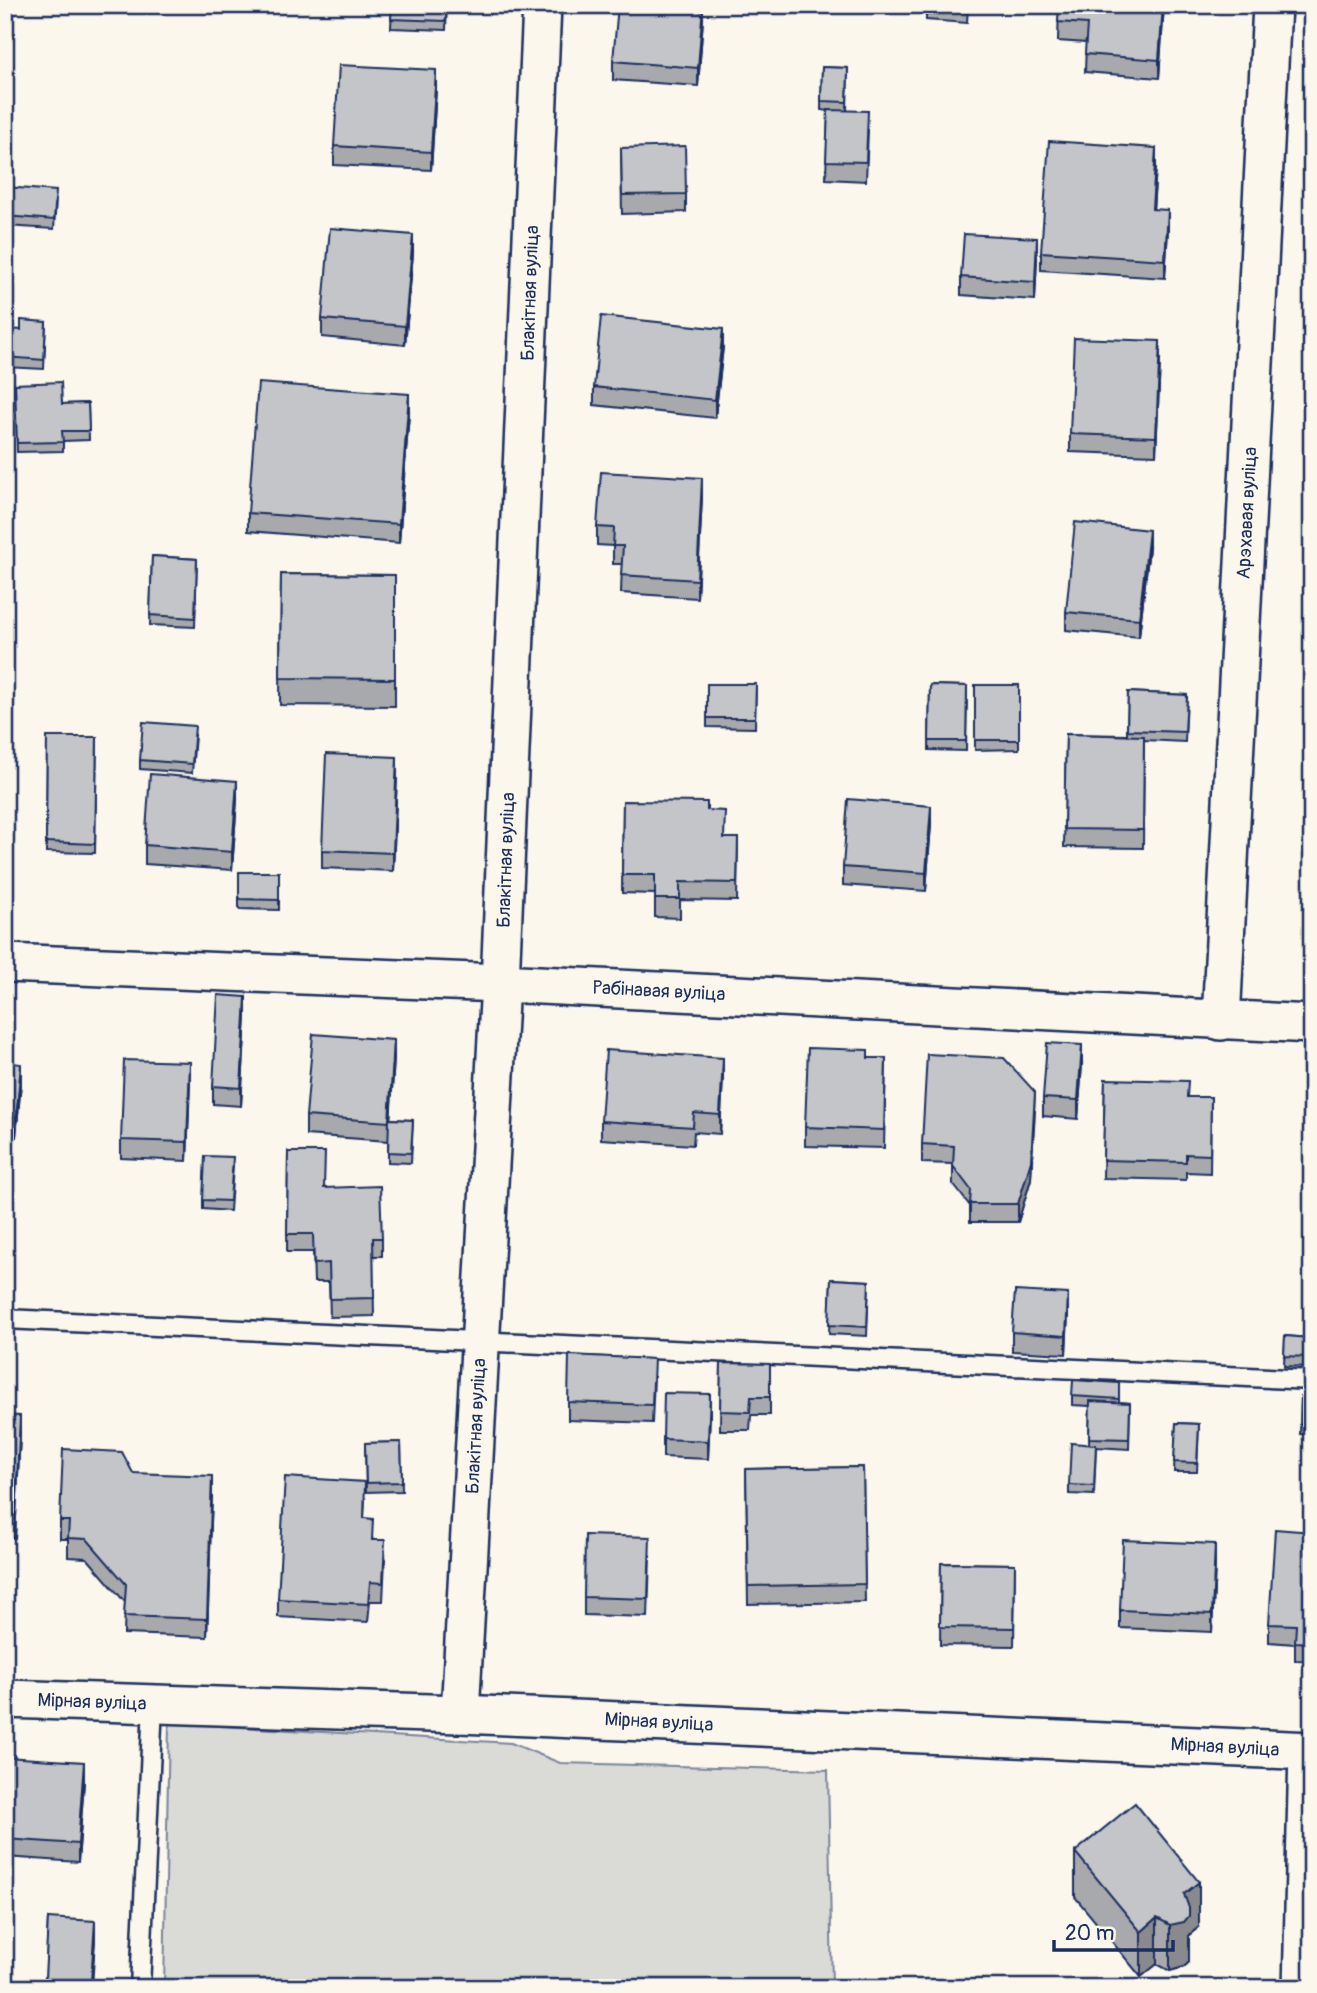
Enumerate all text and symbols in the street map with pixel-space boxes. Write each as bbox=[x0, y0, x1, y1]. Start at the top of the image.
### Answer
street label: Блакітная вуліца bbox=[516, 225, 544, 361]
street label: Арэхавая вуліца bbox=[1232, 446, 1262, 580]
street label: Блакітная вуліца bbox=[492, 792, 520, 928]
street label: Рабінавая вуліца bbox=[592, 976, 726, 1006]
street label: Блакітная вуліца bbox=[460, 1357, 492, 1494]
street label: Мірная вуліца bbox=[37, 1688, 147, 1716]
street label: Мірная вуліца bbox=[604, 1707, 714, 1737]
street label: Мірная вуліца bbox=[1170, 1732, 1280, 1762]
scale bar bbox=[1054, 1909, 1174, 1953]
text: 20 m bbox=[1065, 1920, 1114, 1947]

